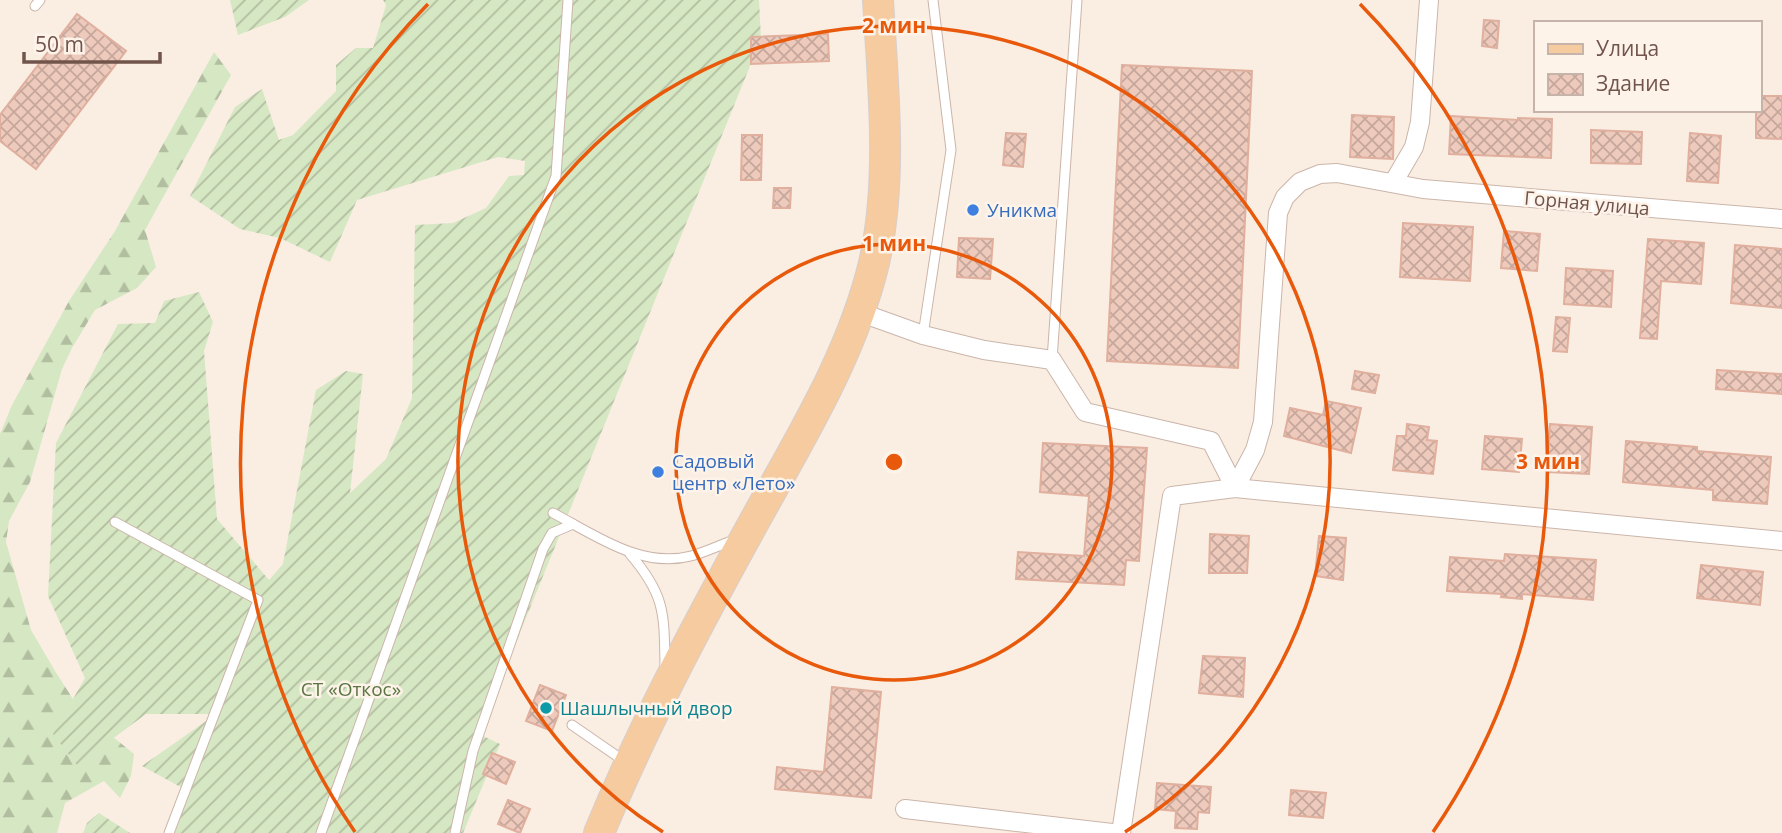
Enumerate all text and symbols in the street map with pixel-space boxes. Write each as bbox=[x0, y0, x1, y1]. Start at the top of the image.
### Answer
text: 2 мин bbox=[862, 11, 926, 39]
scale bar bbox=[24, 21, 161, 65]
legend bbox=[1534, 21, 1761, 112]
text: 50 m bbox=[35, 30, 84, 58]
text: Улица bbox=[1596, 34, 1659, 62]
text: Здание bbox=[1596, 69, 1670, 97]
street label: Горная улица bbox=[1523, 185, 1651, 221]
place label: Уникма bbox=[987, 197, 1057, 223]
marker: Уникма bbox=[965, 202, 981, 218]
text: 1 мин bbox=[862, 229, 926, 257]
text: 3 мин bbox=[1516, 447, 1580, 475]
place label: Садовый центр «Лето» bbox=[672, 448, 795, 496]
centre of rings bbox=[882, 450, 906, 474]
marker: Садовый центр «Лето» bbox=[650, 464, 666, 480]
park label: СТ «Откос» bbox=[301, 676, 401, 702]
place label: Шашлычный двор bbox=[560, 695, 733, 721]
marker: Шашлычный двор bbox=[538, 700, 554, 716]

